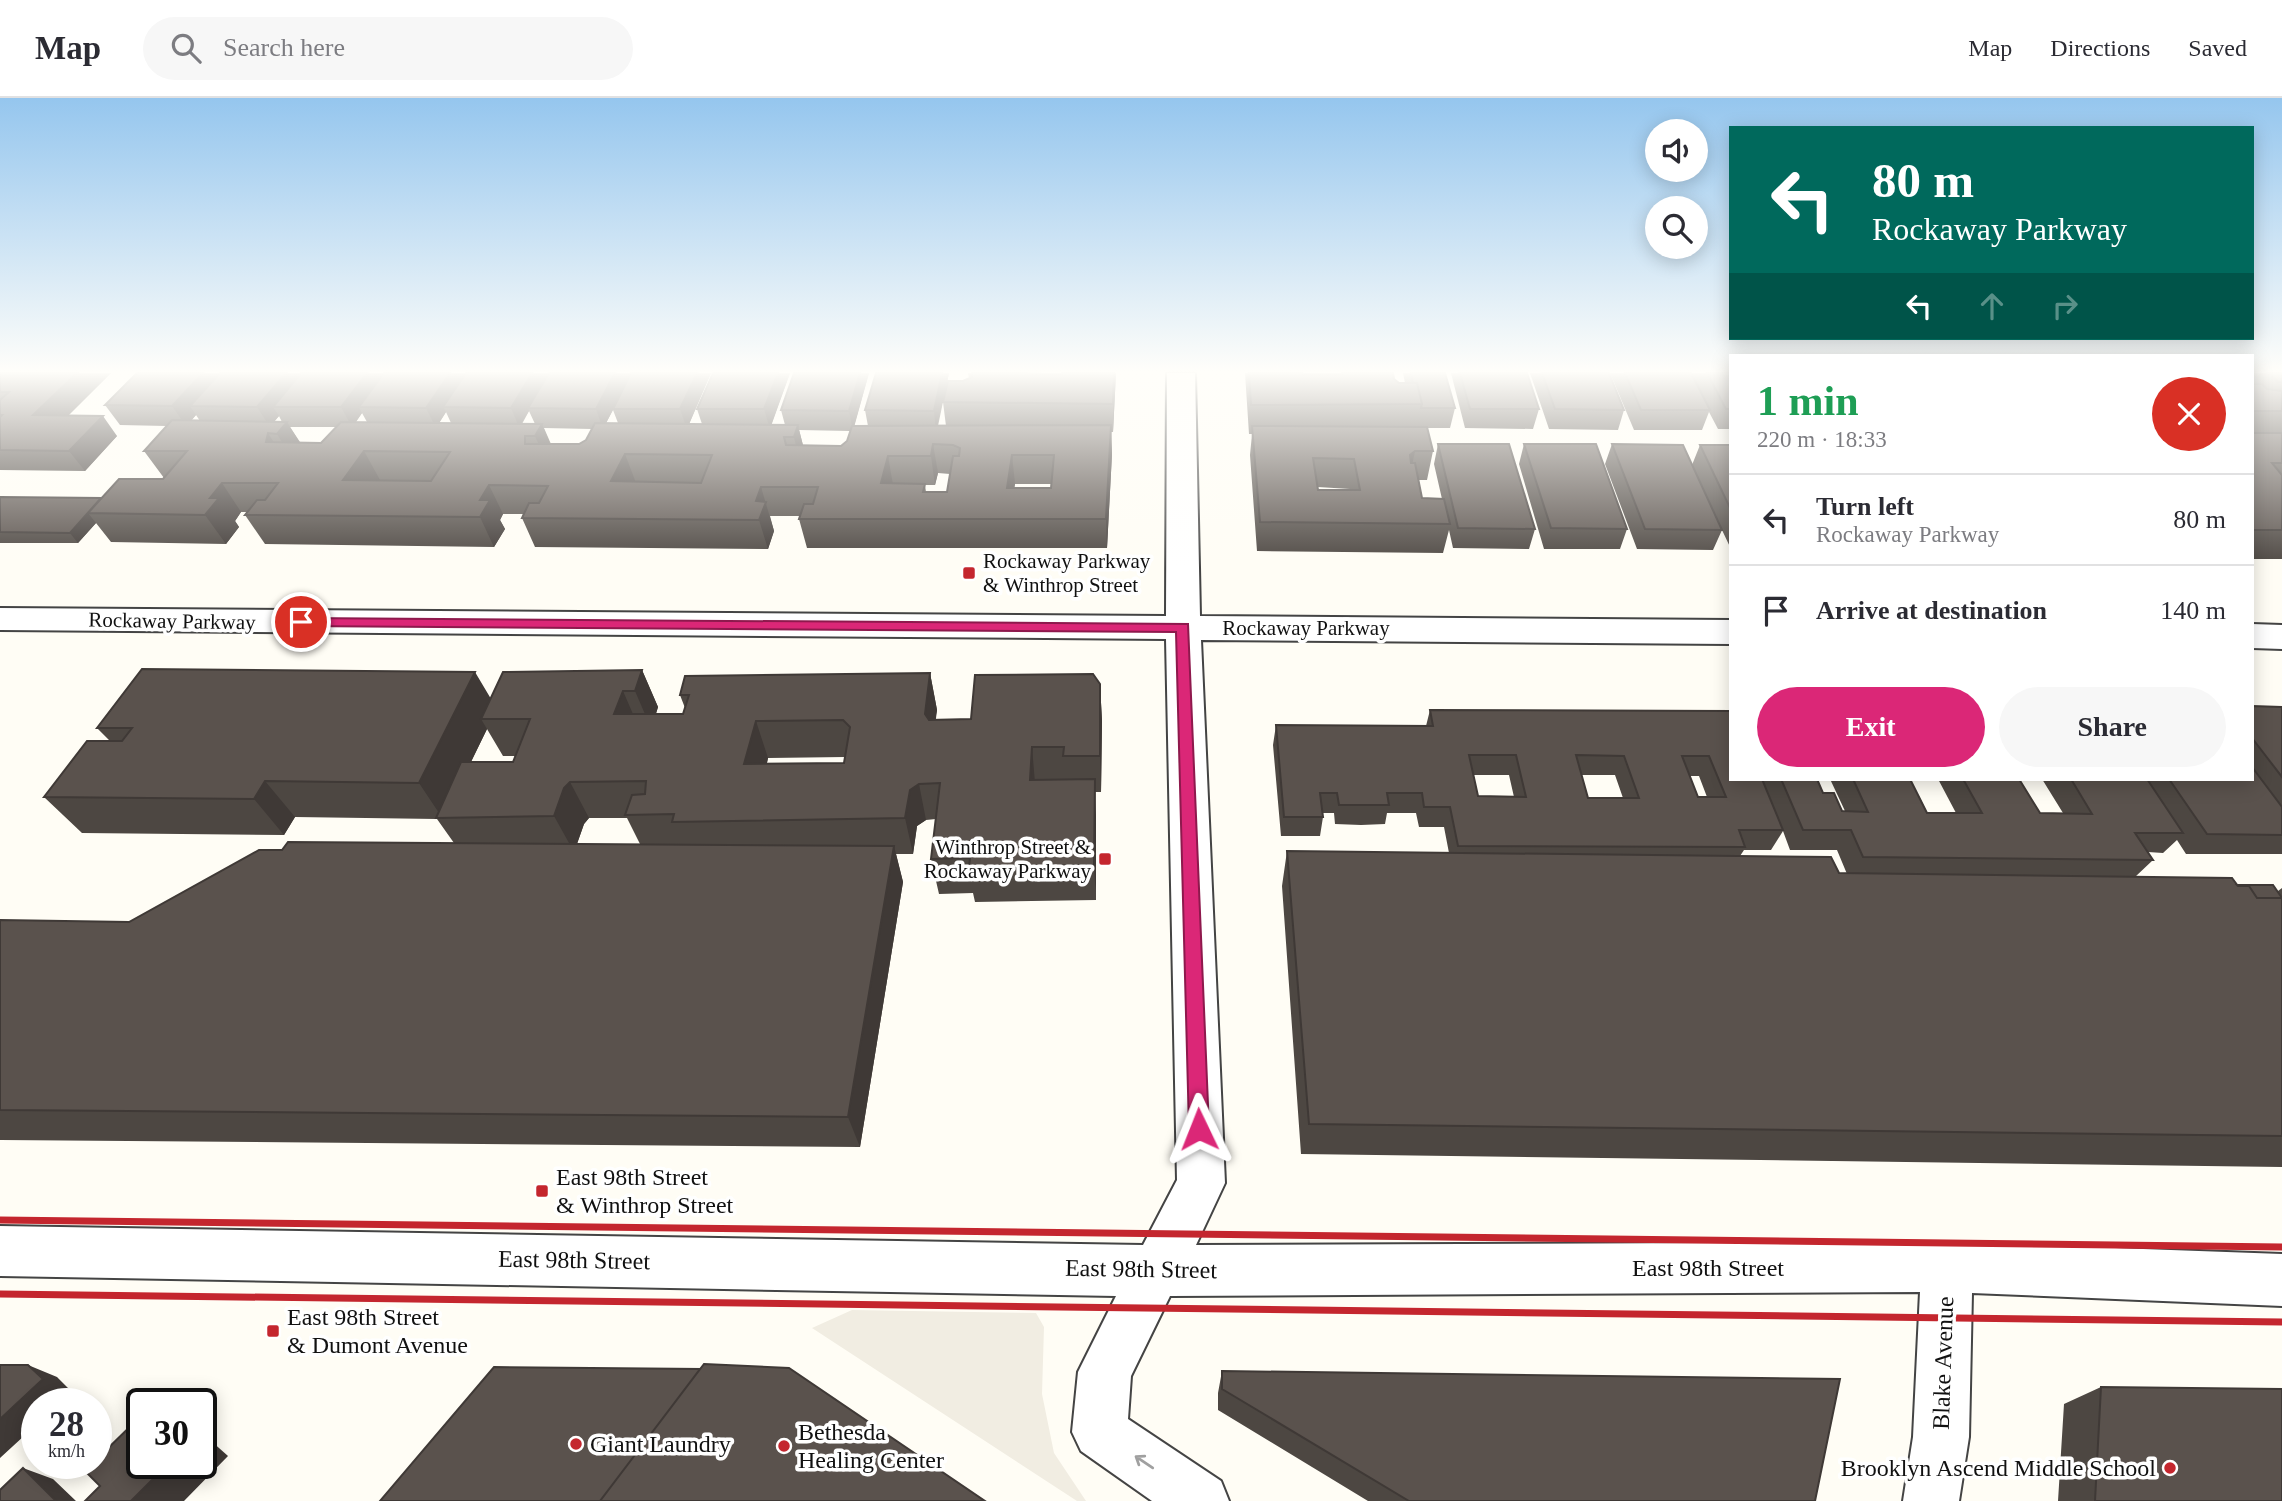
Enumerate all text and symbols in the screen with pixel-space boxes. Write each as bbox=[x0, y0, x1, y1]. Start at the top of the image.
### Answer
search box bbox=[143, 17, 633, 80]
icon: search bbox=[167, 29, 205, 67]
text: Map bbox=[35, 30, 101, 66]
text: Search here bbox=[223, 33, 345, 62]
text: Map bbox=[1968, 35, 2012, 61]
text: Directions bbox=[2050, 35, 2150, 61]
text: Saved bbox=[2188, 35, 2247, 61]
map controls bbox=[1645, 119, 1708, 259]
button: sound bbox=[1645, 119, 1708, 182]
text: 80 m bbox=[1872, 153, 1974, 208]
icon: left bbox=[1757, 154, 1848, 245]
button: search bbox=[1645, 196, 1708, 259]
text: Rockaway Parkway bbox=[1872, 211, 2127, 247]
icon: left bbox=[1900, 287, 1938, 325]
icon: ahead bbox=[1973, 287, 2011, 325]
icon: right bbox=[2046, 287, 2084, 325]
button: close bbox=[2152, 377, 2226, 451]
text: 1 min bbox=[1757, 378, 1859, 424]
text: 220 m · 18:33 bbox=[1757, 427, 1887, 452]
text: Turn left bbox=[1816, 492, 1914, 521]
icon: left bbox=[1757, 501, 1795, 539]
text: 80 m bbox=[2173, 505, 2226, 534]
text: Rockaway Parkway bbox=[1816, 522, 1999, 547]
place label: Rockaway Parkway & Winthrop Street bbox=[983, 549, 1151, 597]
marker: Rockaway Parkway & Winthrop Street bbox=[961, 565, 977, 581]
pin bbox=[271, 592, 331, 652]
icon: arrive bbox=[1757, 592, 1795, 630]
text: Arrive at destination bbox=[1816, 596, 2047, 625]
text: 140 m bbox=[2160, 596, 2226, 625]
icon: arrive bbox=[282, 603, 320, 641]
street label: Rockaway Parkway bbox=[88, 608, 256, 634]
street label: Rockaway Parkway bbox=[1222, 616, 1390, 640]
button: Exit bbox=[1757, 687, 1985, 767]
button: Share bbox=[1999, 687, 2226, 767]
place label: Winthrop Street & Rockaway Parkway bbox=[924, 835, 1091, 883]
marker: Winthrop Street & Rockaway Parkway bbox=[1097, 851, 1113, 867]
position arrow bbox=[1162, 1092, 1236, 1166]
place label: East 98th Street & Winthrop Street bbox=[556, 1164, 734, 1218]
marker: East 98th Street & Winthrop Street bbox=[534, 1183, 550, 1199]
street label: East 98th Street bbox=[498, 1246, 651, 1274]
street label: East 98th Street bbox=[1065, 1255, 1218, 1283]
street label: East 98th Street bbox=[1632, 1255, 1784, 1281]
street label: Blake Avenue bbox=[1928, 1296, 1958, 1430]
place label: East 98th Street & Dumont Avenue bbox=[287, 1304, 468, 1358]
marker: East 98th Street & Dumont Avenue bbox=[265, 1323, 281, 1339]
speed limit sign: 30 bbox=[126, 1388, 217, 1479]
text: 28 bbox=[49, 1405, 84, 1444]
place label: Bethesda Healing Center bbox=[798, 1419, 944, 1473]
place label: Giant Laundry bbox=[590, 1431, 731, 1457]
marker: Giant Laundry bbox=[568, 1436, 584, 1452]
marker: Bethesda Healing Center bbox=[776, 1438, 792, 1454]
text: km/h bbox=[48, 1441, 85, 1461]
one-way arrow bbox=[1135, 1455, 1154, 1470]
place label: Brooklyn Ascend Middle School bbox=[1841, 1455, 2156, 1481]
marker: Brooklyn Ascend Middle School bbox=[2162, 1460, 2178, 1476]

